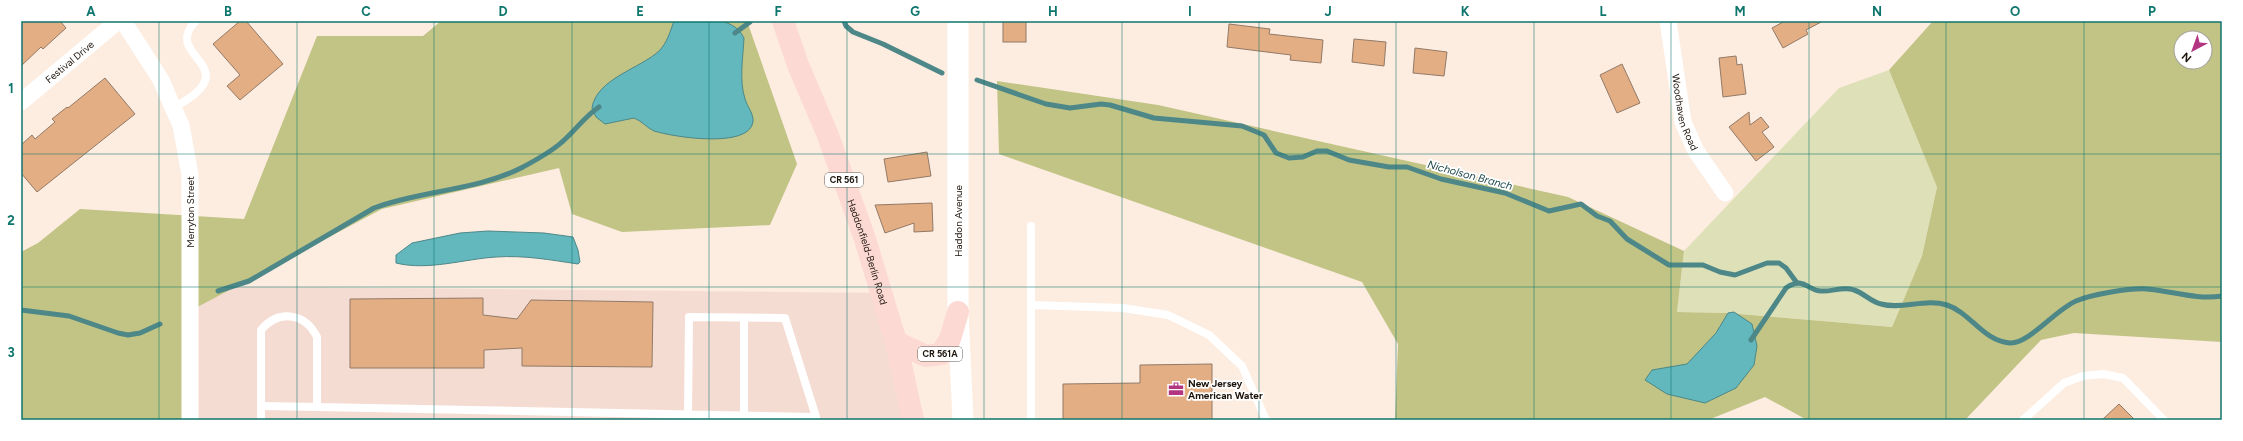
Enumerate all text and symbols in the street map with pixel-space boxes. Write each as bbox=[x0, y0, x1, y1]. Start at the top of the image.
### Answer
text: A bbox=[86, 4, 96, 19]
text: B bbox=[224, 4, 232, 19]
text: C bbox=[361, 4, 371, 19]
text: D bbox=[498, 4, 508, 19]
text: E bbox=[636, 4, 644, 19]
text: F bbox=[774, 4, 782, 19]
text: G bbox=[910, 4, 920, 19]
text: H bbox=[1048, 4, 1058, 19]
text: I bbox=[1188, 4, 1192, 19]
text: J bbox=[1324, 4, 1332, 19]
text: K bbox=[1461, 4, 1470, 19]
text: L bbox=[1600, 4, 1607, 19]
text: M bbox=[1734, 4, 1746, 19]
text: N bbox=[1872, 4, 1882, 19]
text: O bbox=[2010, 4, 2020, 19]
text: P bbox=[2148, 4, 2156, 19]
north arrow bbox=[2173, 30, 2213, 70]
street label: Festival Drive bbox=[43, 38, 97, 86]
text: N bbox=[2179, 49, 2194, 65]
street label: Woodhaven Road bbox=[1669, 73, 1701, 153]
text: 1 bbox=[8, 81, 14, 96]
water label: Nicholson Branch bbox=[1426, 158, 1514, 193]
road number: CR 561 bbox=[825, 173, 863, 187]
street label: Merryton Street bbox=[184, 176, 197, 248]
street label: Haddon Avenue bbox=[952, 184, 965, 257]
street label: Haddonfield-Berlin Road bbox=[844, 197, 890, 306]
text: 2 bbox=[7, 213, 15, 228]
text: 3 bbox=[7, 345, 15, 360]
road number: CR 561A bbox=[918, 347, 962, 361]
place label: New Jersey American Water bbox=[1188, 377, 1263, 402]
office icon: New Jersey American Water bbox=[1167, 380, 1185, 398]

